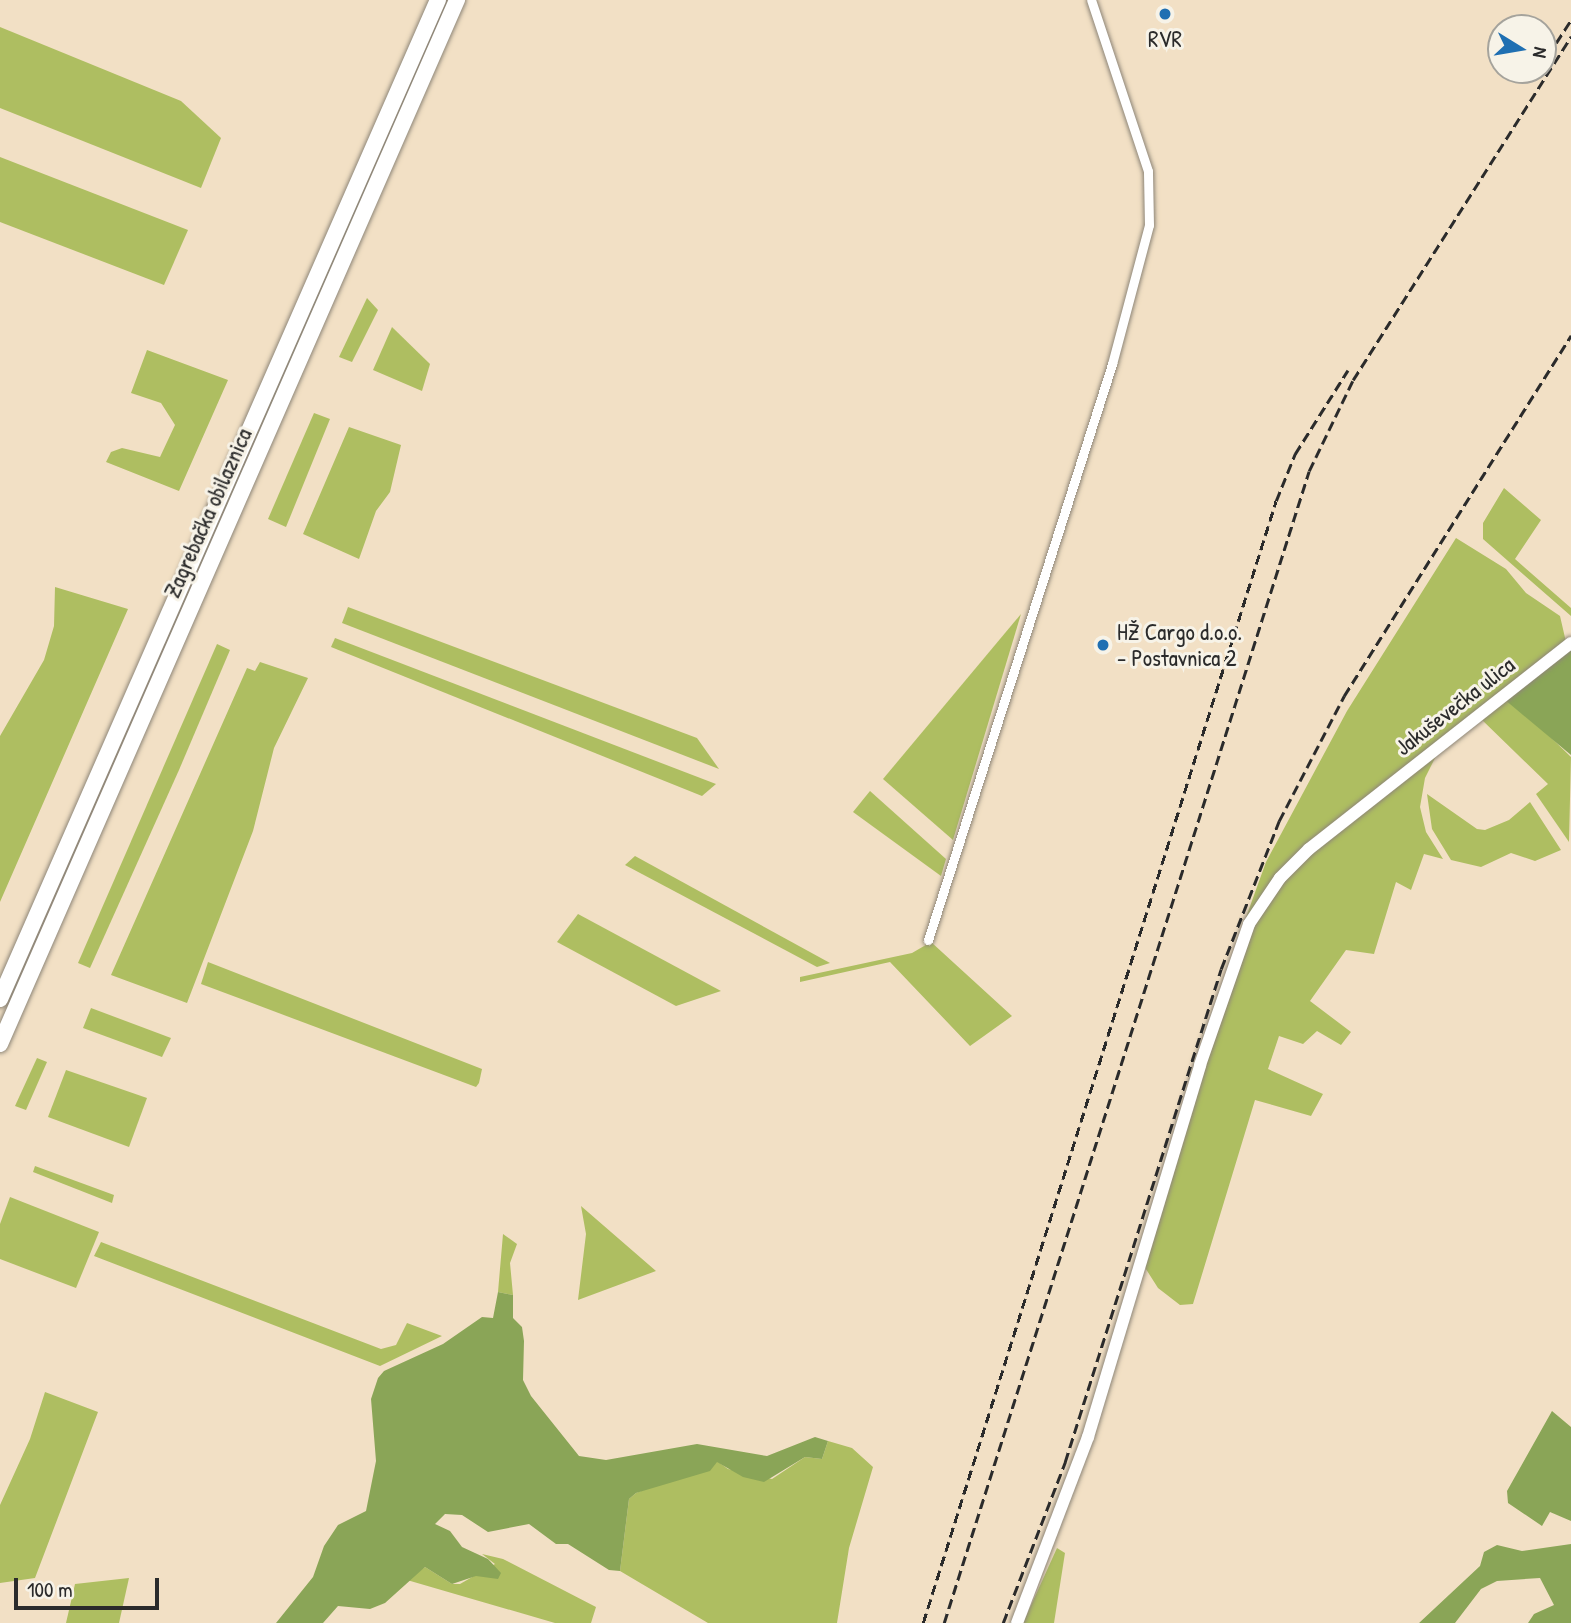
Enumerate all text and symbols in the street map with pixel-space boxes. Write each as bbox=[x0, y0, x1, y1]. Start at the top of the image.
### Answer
marker: RVR bbox=[1157, 6, 1173, 22]
north arrow bbox=[1487, 14, 1557, 84]
place label: RVR bbox=[1148, 25, 1182, 53]
text: N bbox=[1527, 45, 1554, 60]
street label: Zagrebačka obilaznica bbox=[158, 424, 258, 602]
place label: HŽ Cargo d.o.o. - Postavnica 2 bbox=[1117, 618, 1242, 672]
marker: HŽ Cargo d.o.o. - Postavnica 2 bbox=[1095, 637, 1111, 653]
street label: Jakuševečka ulica bbox=[1390, 651, 1520, 761]
scale bar bbox=[18, 1564, 163, 1608]
text: 100 m bbox=[27, 1575, 73, 1604]

